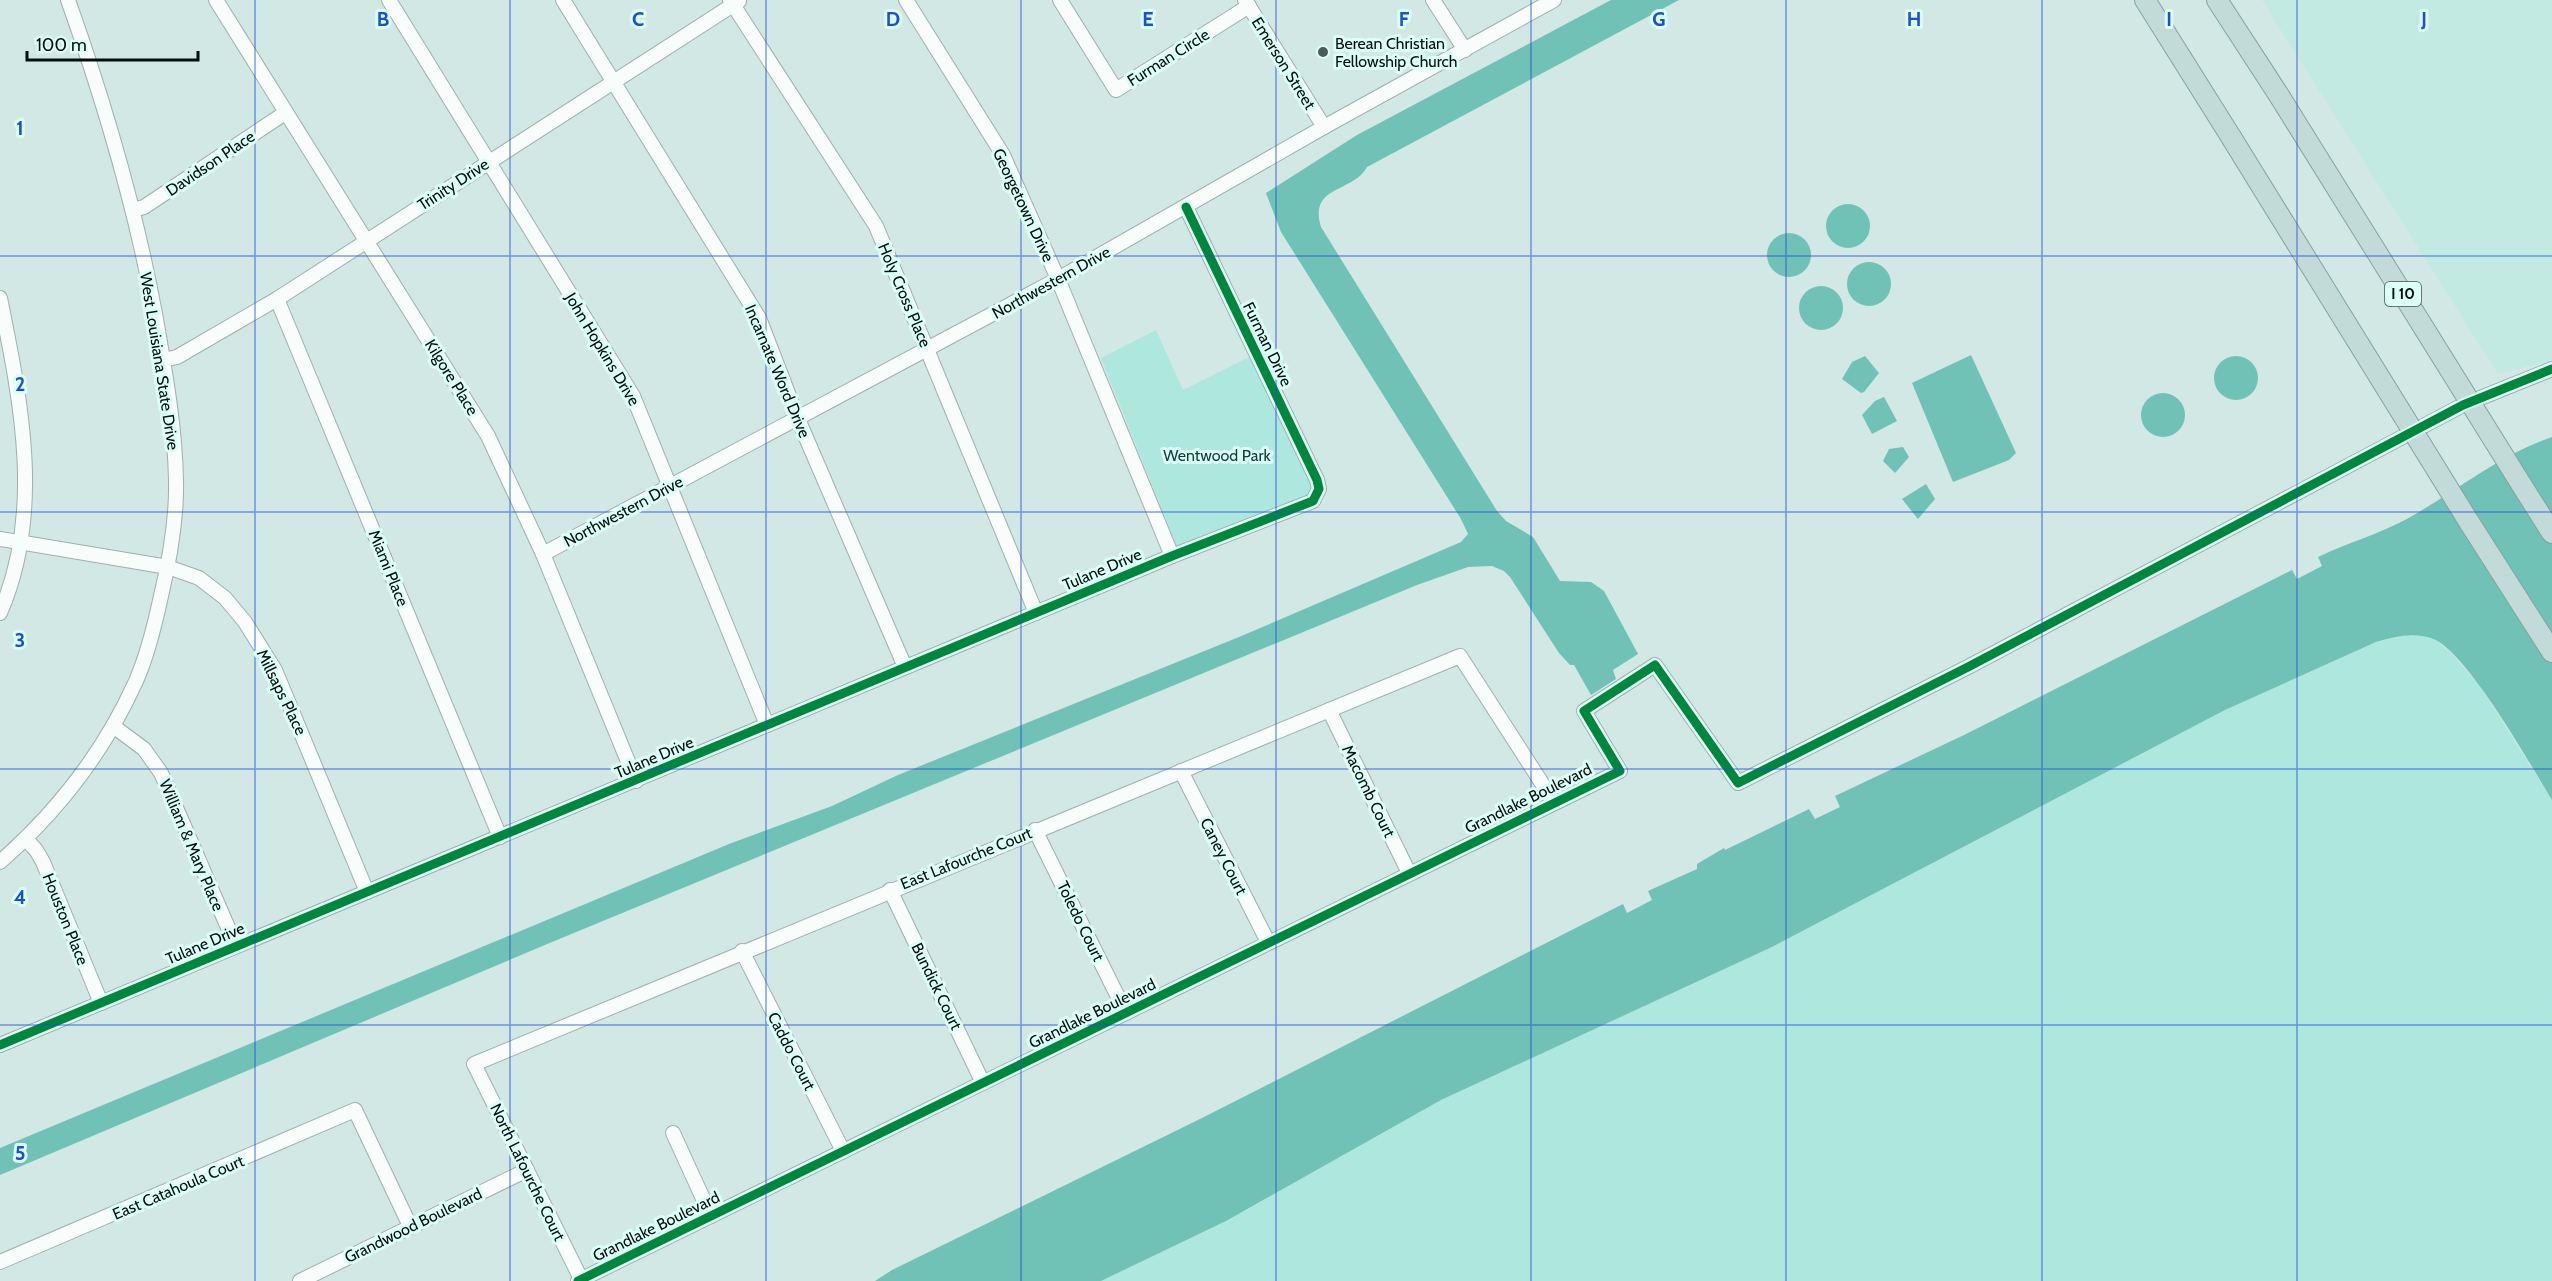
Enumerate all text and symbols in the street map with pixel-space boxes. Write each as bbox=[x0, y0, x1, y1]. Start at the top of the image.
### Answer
text: B bbox=[377, 7, 389, 31]
text: C bbox=[632, 7, 644, 31]
text: D bbox=[886, 7, 900, 31]
text: E bbox=[1142, 7, 1154, 31]
text: F bbox=[1399, 7, 1410, 31]
text: G bbox=[1652, 7, 1666, 31]
text: H bbox=[1907, 7, 1921, 31]
text: I bbox=[2166, 7, 2172, 31]
text: J bbox=[2420, 7, 2427, 31]
street label: Emerson Street bbox=[1248, 14, 1320, 113]
scale bar bbox=[27, 24, 198, 62]
street label: Furman Circle bbox=[1124, 25, 1213, 90]
text: 100 m bbox=[36, 34, 87, 56]
place label: Berean Christian Fellowship Church bbox=[1335, 34, 1458, 71]
marker: Berean Christian Fellowship Church bbox=[1316, 45, 1330, 59]
text: 1 bbox=[16, 116, 24, 140]
street label: Davidson Place bbox=[162, 127, 258, 200]
street label: Georgetown Drive bbox=[989, 146, 1058, 265]
street label: Trinity Drive bbox=[414, 154, 492, 214]
street label: Holy Cross Place bbox=[874, 240, 935, 350]
street label: Northwestern Drive bbox=[989, 242, 1114, 323]
street label: West Louisiana State Drive bbox=[136, 271, 183, 451]
road number: I 10 bbox=[2385, 282, 2421, 306]
street label: John Hopkins Drive bbox=[561, 289, 644, 409]
street label: Furman Drive bbox=[1239, 299, 1296, 389]
street label: Incarnate Word Drive bbox=[741, 302, 814, 441]
street label: Kilgore Place bbox=[421, 336, 482, 419]
text: 2 bbox=[15, 372, 25, 396]
park label: Wentwood Park bbox=[1163, 446, 1272, 465]
street label: Northwestern Drive bbox=[560, 472, 686, 551]
street label: Miami Place bbox=[365, 527, 412, 609]
street label: Tulane Drive bbox=[1060, 544, 1144, 595]
text: 3 bbox=[15, 628, 25, 652]
street label: Millsaps Place bbox=[253, 646, 310, 738]
street label: Tulane Drive bbox=[612, 732, 696, 783]
street label: Macomb Court bbox=[1338, 742, 1399, 841]
street label: Grandlake Boulevard bbox=[1462, 759, 1595, 837]
street label: William & Mary Place bbox=[155, 776, 228, 914]
street label: Caney Court bbox=[1196, 815, 1251, 898]
street label: East Lafourche Court bbox=[898, 823, 1035, 893]
street label: Houston Place bbox=[38, 870, 93, 968]
street label: Toledo Court bbox=[1053, 878, 1108, 965]
text: 4 bbox=[14, 885, 26, 909]
street label: Tulane Drive bbox=[163, 918, 247, 969]
street label: Bundick Court bbox=[907, 940, 966, 1033]
street label: Grandlake Boulevard bbox=[1026, 974, 1159, 1052]
street label: Caddo Court bbox=[764, 1009, 820, 1094]
street label: North Lafourche Court bbox=[486, 1100, 569, 1244]
text: 5 bbox=[15, 1141, 25, 1165]
street label: East Catahoula Court bbox=[110, 1151, 247, 1224]
street label: Grandwood Boulevard bbox=[341, 1184, 485, 1267]
street label: Grandlake Boulevard bbox=[590, 1187, 723, 1265]

